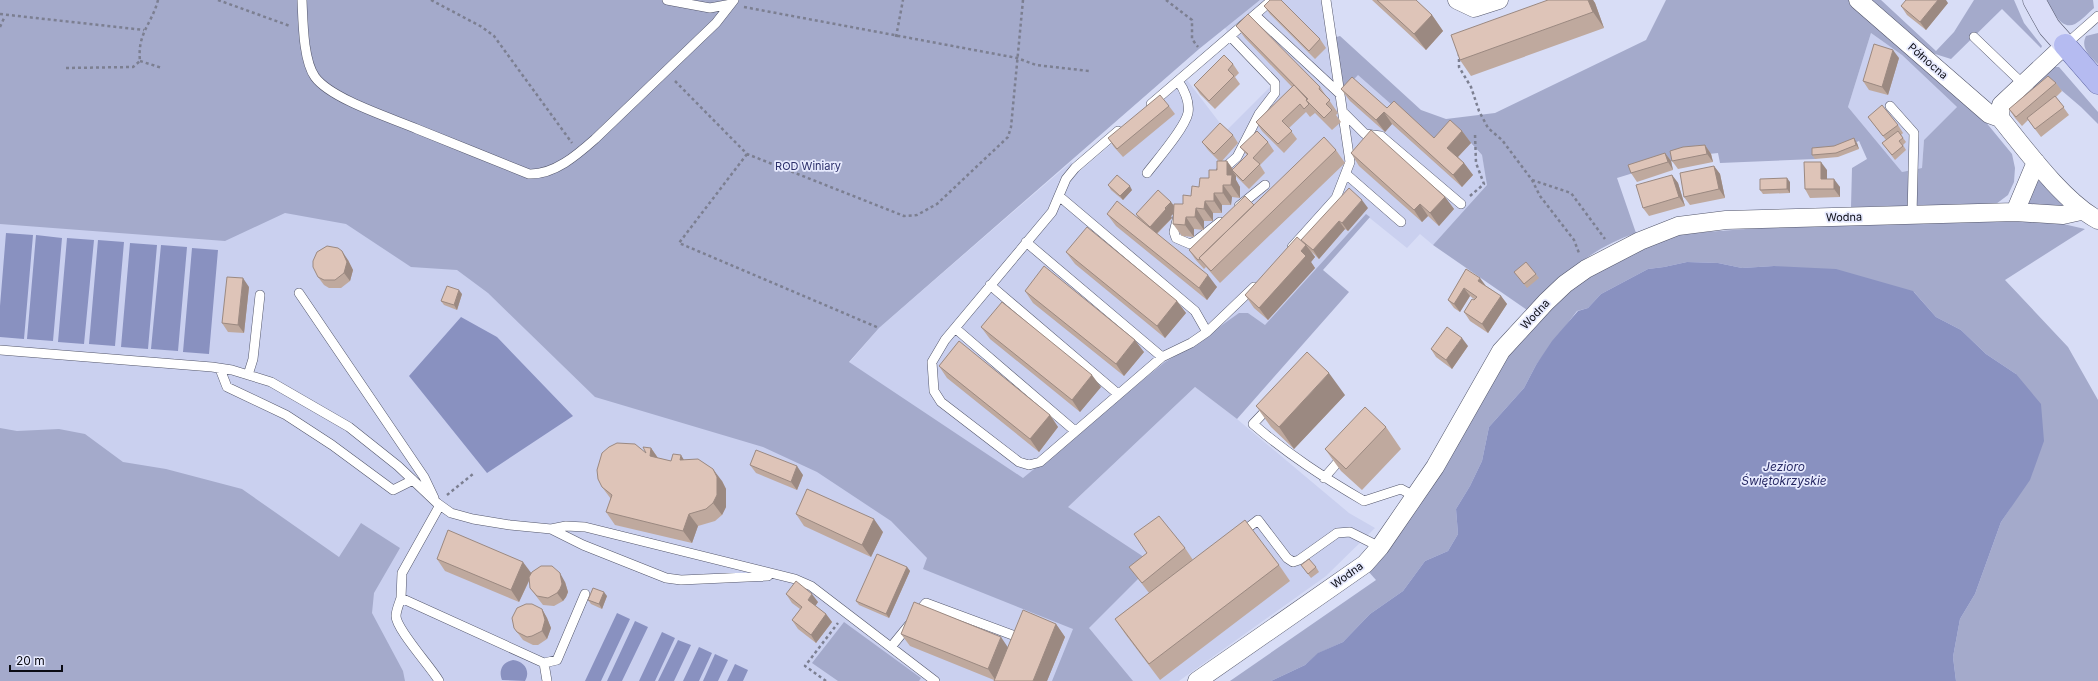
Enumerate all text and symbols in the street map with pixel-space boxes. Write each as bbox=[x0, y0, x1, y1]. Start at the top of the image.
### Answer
street label: Północna bbox=[1905, 40, 1951, 82]
park label: ROD Winiary bbox=[775, 159, 841, 173]
street label: Wodna bbox=[1826, 210, 1862, 224]
street label: Wodna bbox=[1518, 296, 1552, 332]
water label: Jezioro Świętokrzyskie bbox=[1741, 459, 1827, 488]
street label: Wodna bbox=[1328, 559, 1366, 591]
scale bar bbox=[10, 647, 62, 673]
text: 20 m bbox=[16, 653, 45, 668]

